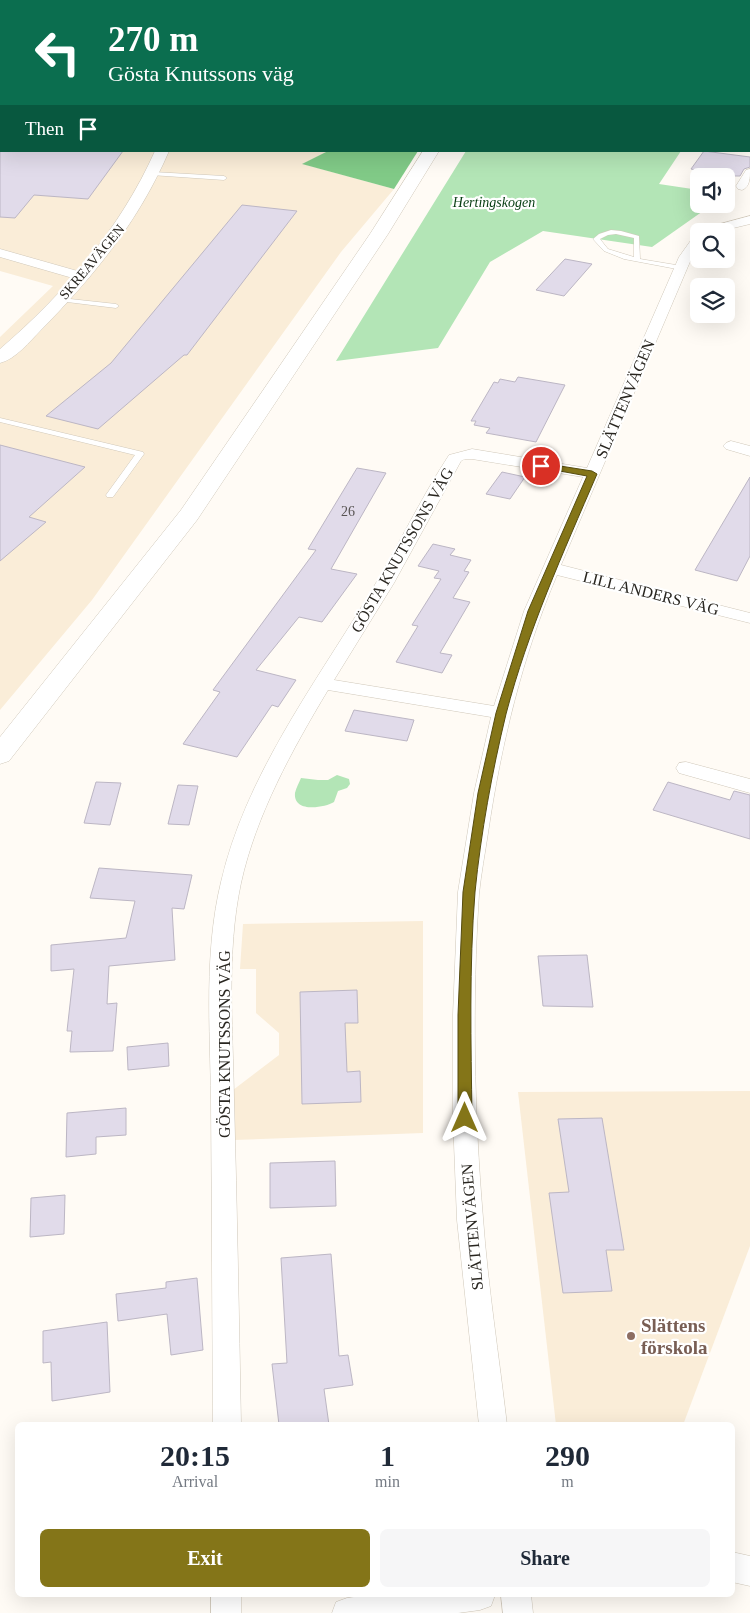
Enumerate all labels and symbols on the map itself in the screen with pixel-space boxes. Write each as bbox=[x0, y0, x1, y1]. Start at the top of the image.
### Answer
park label: Hertingskogen bbox=[452, 195, 535, 210]
street label: SKREAVÄGEN bbox=[56, 221, 128, 302]
street label: SLÄTTENVÄGEN bbox=[592, 337, 658, 461]
pin bbox=[520, 445, 562, 487]
street label: GÖSTA KNUTSSONS VÄG bbox=[348, 464, 457, 636]
house number: 26 bbox=[341, 504, 355, 519]
street label: LILL ANDERS VÄG bbox=[581, 568, 721, 618]
street label: GÖSTA KNUTSSONS VÄG bbox=[216, 950, 233, 1138]
position arrow bbox=[438, 1091, 490, 1143]
street label: SLÄTTENVÄGEN bbox=[458, 1163, 486, 1291]
place label: Slättens förskola bbox=[641, 1315, 708, 1358]
marker: Slättens förskola bbox=[625, 1330, 637, 1342]

